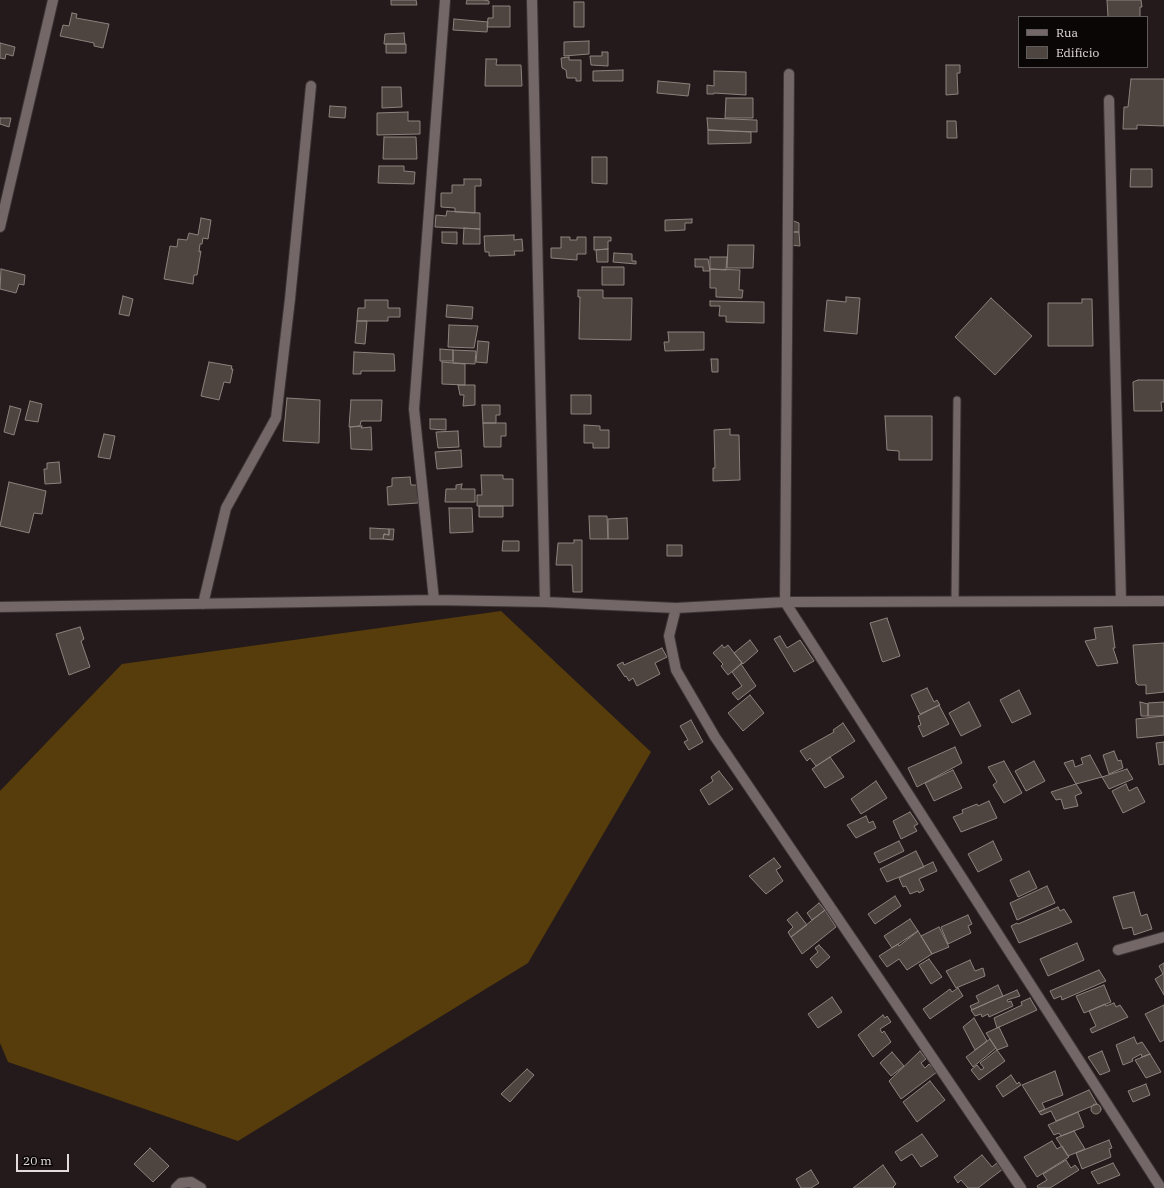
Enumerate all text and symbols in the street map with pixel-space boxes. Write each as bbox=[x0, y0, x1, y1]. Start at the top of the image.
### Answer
legend bbox=[1018, 16, 1148, 68]
text: Rua bbox=[1056, 25, 1078, 40]
text: Edifício bbox=[1056, 45, 1099, 60]
scale bar bbox=[18, 1146, 71, 1172]
text: 20 m bbox=[23, 1153, 52, 1168]

